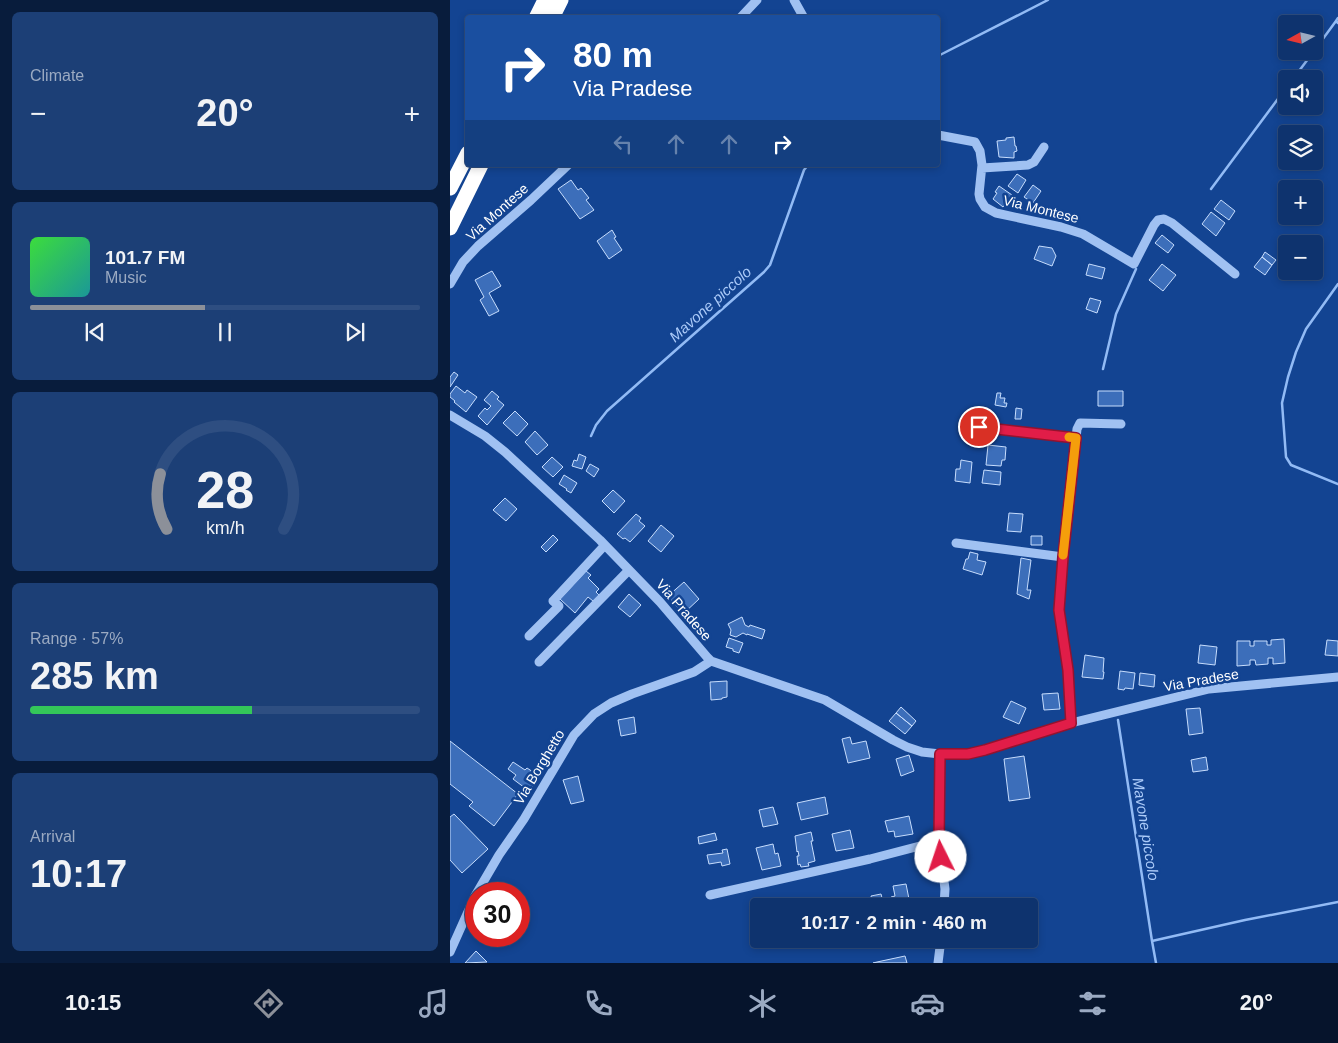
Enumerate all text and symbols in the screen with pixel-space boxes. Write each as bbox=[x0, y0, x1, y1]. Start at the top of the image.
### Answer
north arrow bbox=[1278, 15, 1322, 60]
map controls bbox=[1278, 15, 1323, 280]
icon: right bbox=[490, 35, 555, 100]
text: 80 m bbox=[573, 35, 653, 74]
text: Climate bbox=[30, 67, 84, 84]
button: sound bbox=[1278, 70, 1323, 115]
text: Via Pradese bbox=[573, 76, 692, 101]
text: 20° bbox=[196, 92, 254, 134]
text: − bbox=[30, 98, 46, 129]
text: + bbox=[404, 98, 420, 129]
button: layers bbox=[1278, 125, 1323, 170]
icon: left bbox=[609, 130, 637, 158]
icon: ahead bbox=[662, 130, 690, 158]
icon: ahead bbox=[715, 130, 743, 158]
icon: right bbox=[768, 130, 796, 158]
street label: Via Montese bbox=[463, 180, 531, 244]
button: + bbox=[1278, 180, 1323, 225]
street label: Via Montese bbox=[1001, 192, 1081, 226]
button: − bbox=[1278, 235, 1323, 280]
text: 101.7 FM bbox=[105, 247, 185, 268]
water label: Mavone piccolo bbox=[666, 263, 754, 345]
text: Music bbox=[105, 269, 147, 286]
icon: previous bbox=[81, 318, 109, 346]
icon: pause bbox=[211, 318, 239, 346]
icon: next bbox=[341, 318, 369, 346]
pin bbox=[958, 406, 1000, 448]
icon: arrive bbox=[965, 413, 993, 441]
text: 28 bbox=[196, 461, 254, 519]
text: km/h bbox=[206, 518, 244, 538]
street label: Via Pradese bbox=[653, 576, 715, 644]
text: Range · 57% bbox=[30, 630, 123, 647]
text: 285 km bbox=[30, 655, 159, 697]
street label: Via Pradese bbox=[1162, 665, 1240, 694]
street label: Via Borghetto bbox=[510, 726, 568, 807]
water label: Mavone piccolo bbox=[1129, 776, 1163, 882]
text: Arrival bbox=[30, 828, 75, 845]
position arrow bbox=[914, 830, 966, 882]
text: 10:17 bbox=[30, 853, 127, 895]
speed limit sign: 30 bbox=[465, 882, 530, 947]
text: 10:17 · 2 min · 460 m bbox=[801, 912, 987, 933]
icon: directions bbox=[251, 986, 286, 1021]
icon: music bbox=[416, 986, 451, 1021]
icon: phone bbox=[581, 986, 616, 1021]
icon: climate bbox=[745, 986, 780, 1021]
icon: car bbox=[910, 986, 945, 1021]
icon: filters bbox=[1075, 986, 1110, 1021]
text: 10:15 bbox=[65, 990, 121, 1015]
text: 20° bbox=[1240, 990, 1273, 1015]

